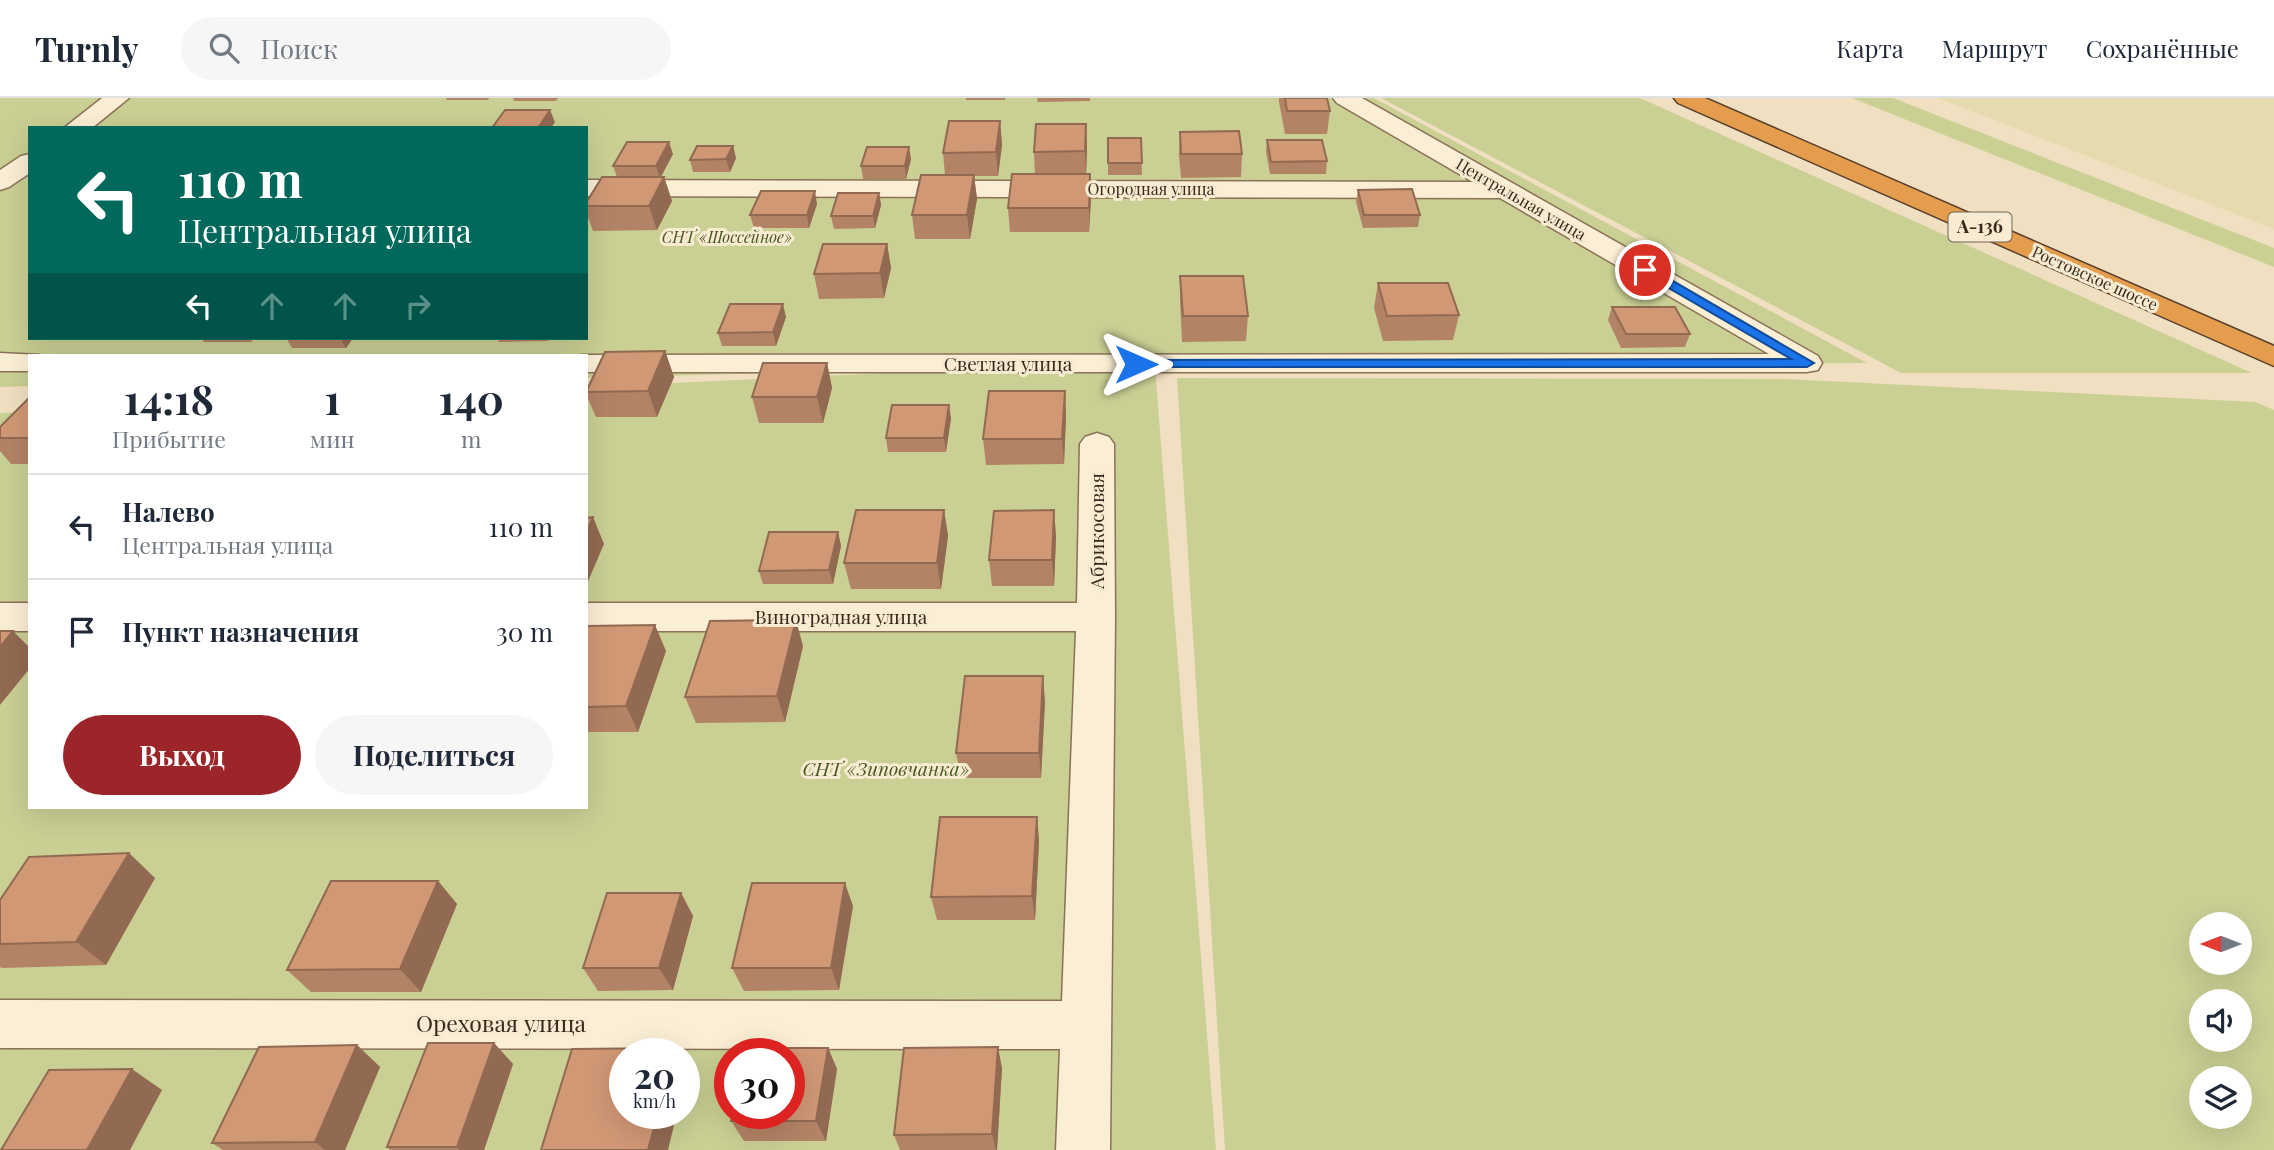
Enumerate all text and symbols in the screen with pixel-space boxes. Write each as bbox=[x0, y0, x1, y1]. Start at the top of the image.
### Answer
search box bbox=[181, 17, 671, 80]
text: Turnly bbox=[35, 26, 139, 70]
icon: search bbox=[205, 29, 243, 67]
text: Поиск bbox=[261, 31, 338, 66]
text: Карта bbox=[1836, 32, 1904, 64]
text: Маршрут bbox=[1942, 32, 2048, 64]
text: Сохранённые bbox=[2086, 32, 2239, 64]
text: 110 m bbox=[178, 145, 303, 210]
street label: Центральная улица bbox=[1452, 153, 1590, 244]
icon: left bbox=[63, 154, 154, 245]
street label: Огородная улица bbox=[1087, 178, 1215, 199]
text: Центральная улица bbox=[178, 208, 472, 251]
road number: А-136 bbox=[1948, 212, 2011, 242]
park label: СНТ «Шоссейное» bbox=[662, 226, 792, 247]
pin bbox=[1615, 240, 1675, 300]
street label: Ростовское шоссе bbox=[2029, 240, 2161, 315]
icon: arrive bbox=[1626, 251, 1664, 289]
icon: left bbox=[180, 287, 218, 325]
icon: ahead bbox=[253, 287, 291, 325]
icon: ahead bbox=[326, 287, 364, 325]
icon: right bbox=[399, 287, 437, 325]
position arrow bbox=[1099, 327, 1173, 401]
street label: Светлая улица bbox=[944, 350, 1073, 376]
text: 14:18 bbox=[124, 370, 214, 426]
text: 1 bbox=[324, 370, 340, 426]
text: 140 bbox=[439, 370, 504, 426]
text: Прибытие bbox=[112, 423, 226, 454]
text: мин bbox=[310, 423, 355, 454]
text: m bbox=[461, 423, 481, 454]
street label: Абрикосовая bbox=[1083, 473, 1109, 590]
text: Налево bbox=[122, 494, 215, 529]
icon: left bbox=[63, 508, 101, 546]
text: 110 m bbox=[489, 509, 553, 544]
text: Центральная улица bbox=[122, 529, 333, 560]
street label: Виноградная улица bbox=[755, 603, 928, 629]
icon: arrive bbox=[63, 613, 101, 651]
text: Пункт назначения bbox=[122, 614, 359, 649]
text: 30 m bbox=[496, 614, 553, 649]
button: Выход bbox=[63, 715, 301, 795]
button: Поделиться bbox=[315, 715, 553, 795]
park label: СНТ «Зиповчанка» bbox=[802, 755, 970, 781]
north arrow bbox=[2189, 912, 2252, 975]
map controls bbox=[2189, 912, 2252, 1129]
button: sound bbox=[2189, 989, 2252, 1052]
street label: Ореховая улица bbox=[416, 1007, 587, 1038]
speed limit sign: 30 bbox=[714, 1038, 805, 1129]
text: 20 bbox=[634, 1051, 675, 1098]
button: layers bbox=[2189, 1066, 2252, 1129]
text: km/h bbox=[633, 1089, 676, 1113]

